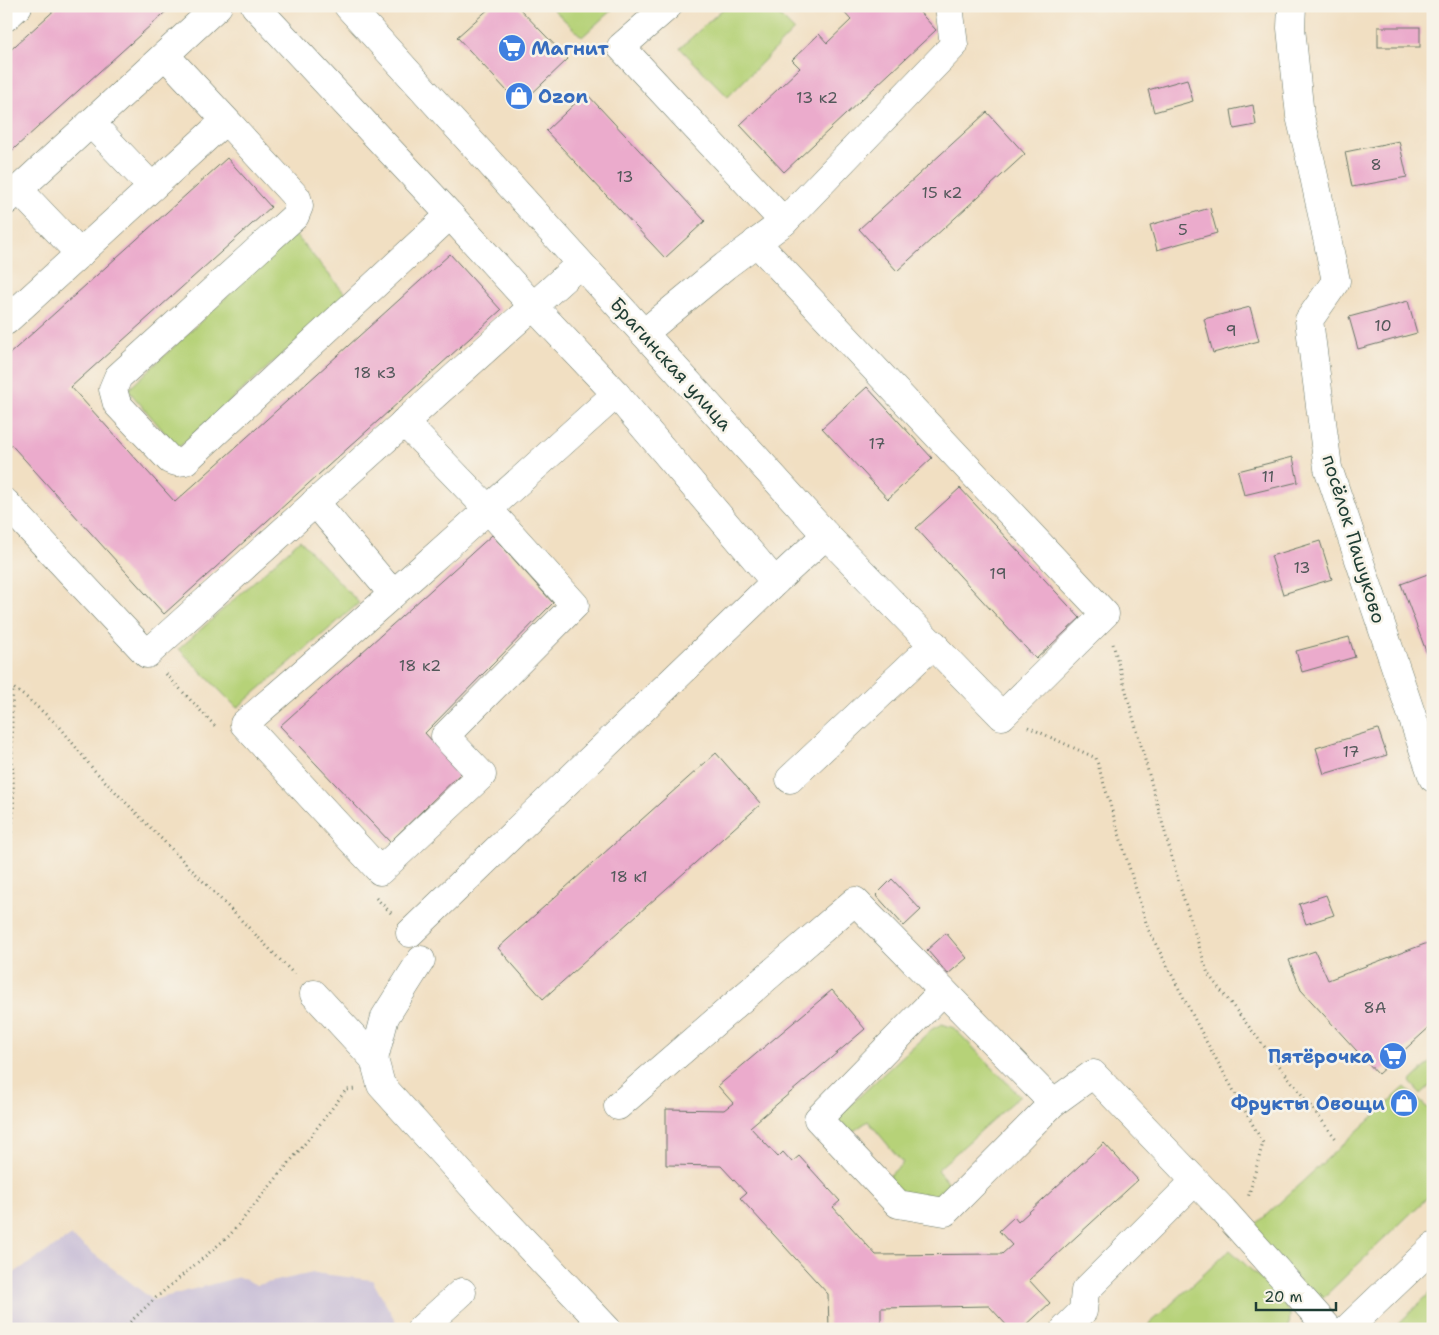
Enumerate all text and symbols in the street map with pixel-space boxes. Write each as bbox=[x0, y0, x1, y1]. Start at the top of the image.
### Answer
supermarket icon: Магнит bbox=[497, 33, 527, 63]
place label: Магнит bbox=[531, 36, 609, 61]
shop icon: Ozon bbox=[504, 81, 534, 111]
place label: Ozon bbox=[538, 84, 588, 109]
house number: 13 к2 bbox=[796, 87, 838, 108]
house number: 8 bbox=[1370, 154, 1382, 175]
house number: 13 bbox=[616, 166, 634, 187]
house number: 15 к2 bbox=[922, 182, 962, 203]
house number: 5 bbox=[1178, 219, 1188, 240]
street label: Брагинская улица bbox=[604, 292, 738, 436]
house number: 10 bbox=[1374, 315, 1392, 336]
house number: 9 bbox=[1225, 320, 1237, 341]
house number: 18 к3 bbox=[354, 362, 396, 383]
house number: 17 bbox=[868, 433, 886, 454]
street label: посёлок Пашуково bbox=[1316, 452, 1392, 626]
house number: 11 bbox=[1262, 466, 1274, 487]
house number: 13 bbox=[1293, 557, 1311, 578]
house number: 19 bbox=[989, 563, 1007, 584]
house number: 18 к2 bbox=[399, 655, 441, 676]
house number: 17 bbox=[1342, 741, 1360, 762]
house number: 18 к1 bbox=[610, 866, 648, 887]
house number: 8А bbox=[1364, 997, 1386, 1018]
supermarket icon: Пятёрочка bbox=[1378, 1041, 1408, 1071]
place label: Пятёрочка bbox=[1268, 1044, 1374, 1069]
shop icon: Фрукты Овощи bbox=[1389, 1088, 1419, 1118]
place label: Фрукты Овощи bbox=[1231, 1091, 1385, 1116]
scale bar bbox=[1256, 1280, 1336, 1312]
text: 20 m bbox=[1264, 1287, 1303, 1307]

